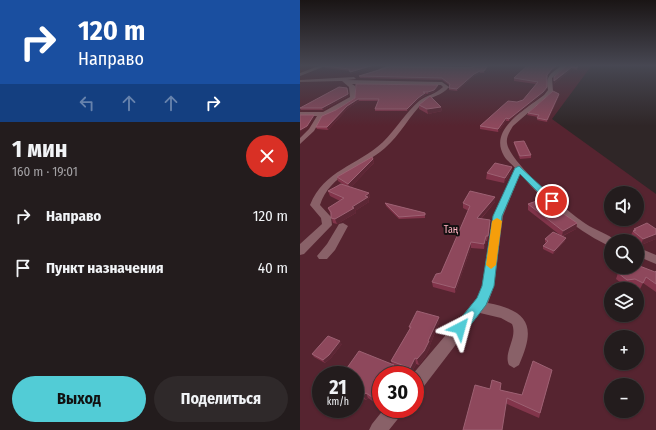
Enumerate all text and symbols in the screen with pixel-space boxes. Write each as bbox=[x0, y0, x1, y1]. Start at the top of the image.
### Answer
text: 120 m bbox=[78, 14, 145, 47]
icon: right bbox=[12, 16, 64, 68]
text: Направо bbox=[78, 48, 144, 70]
icon: left bbox=[76, 92, 98, 114]
icon: ahead bbox=[118, 92, 140, 114]
icon: ahead bbox=[160, 92, 182, 114]
icon: right bbox=[202, 92, 224, 114]
text: 1 мин bbox=[12, 135, 67, 163]
button: close bbox=[246, 135, 288, 177]
text: 160 m · 19:01 bbox=[12, 164, 78, 179]
pin bbox=[535, 184, 569, 218]
map controls bbox=[604, 186, 644, 418]
button: sound bbox=[604, 186, 644, 226]
icon: arrive bbox=[541, 190, 563, 212]
icon: right bbox=[12, 205, 34, 227]
text: Направо bbox=[46, 207, 101, 225]
text: 120 m bbox=[253, 207, 288, 225]
park label: Таң bbox=[444, 224, 459, 236]
button: search bbox=[604, 234, 644, 274]
icon: arrive bbox=[12, 257, 34, 279]
text: Пункт назначения bbox=[46, 259, 164, 277]
text: 40 m bbox=[258, 259, 288, 277]
button: layers bbox=[604, 282, 644, 322]
position arrow bbox=[439, 307, 481, 349]
button: + bbox=[604, 330, 644, 370]
speed limit sign: 30 bbox=[372, 366, 424, 418]
text: 21 bbox=[329, 375, 347, 399]
button: Выход bbox=[12, 376, 146, 422]
button: Поделиться bbox=[154, 376, 288, 422]
button: − bbox=[604, 378, 644, 418]
text: km/h bbox=[327, 396, 349, 408]

